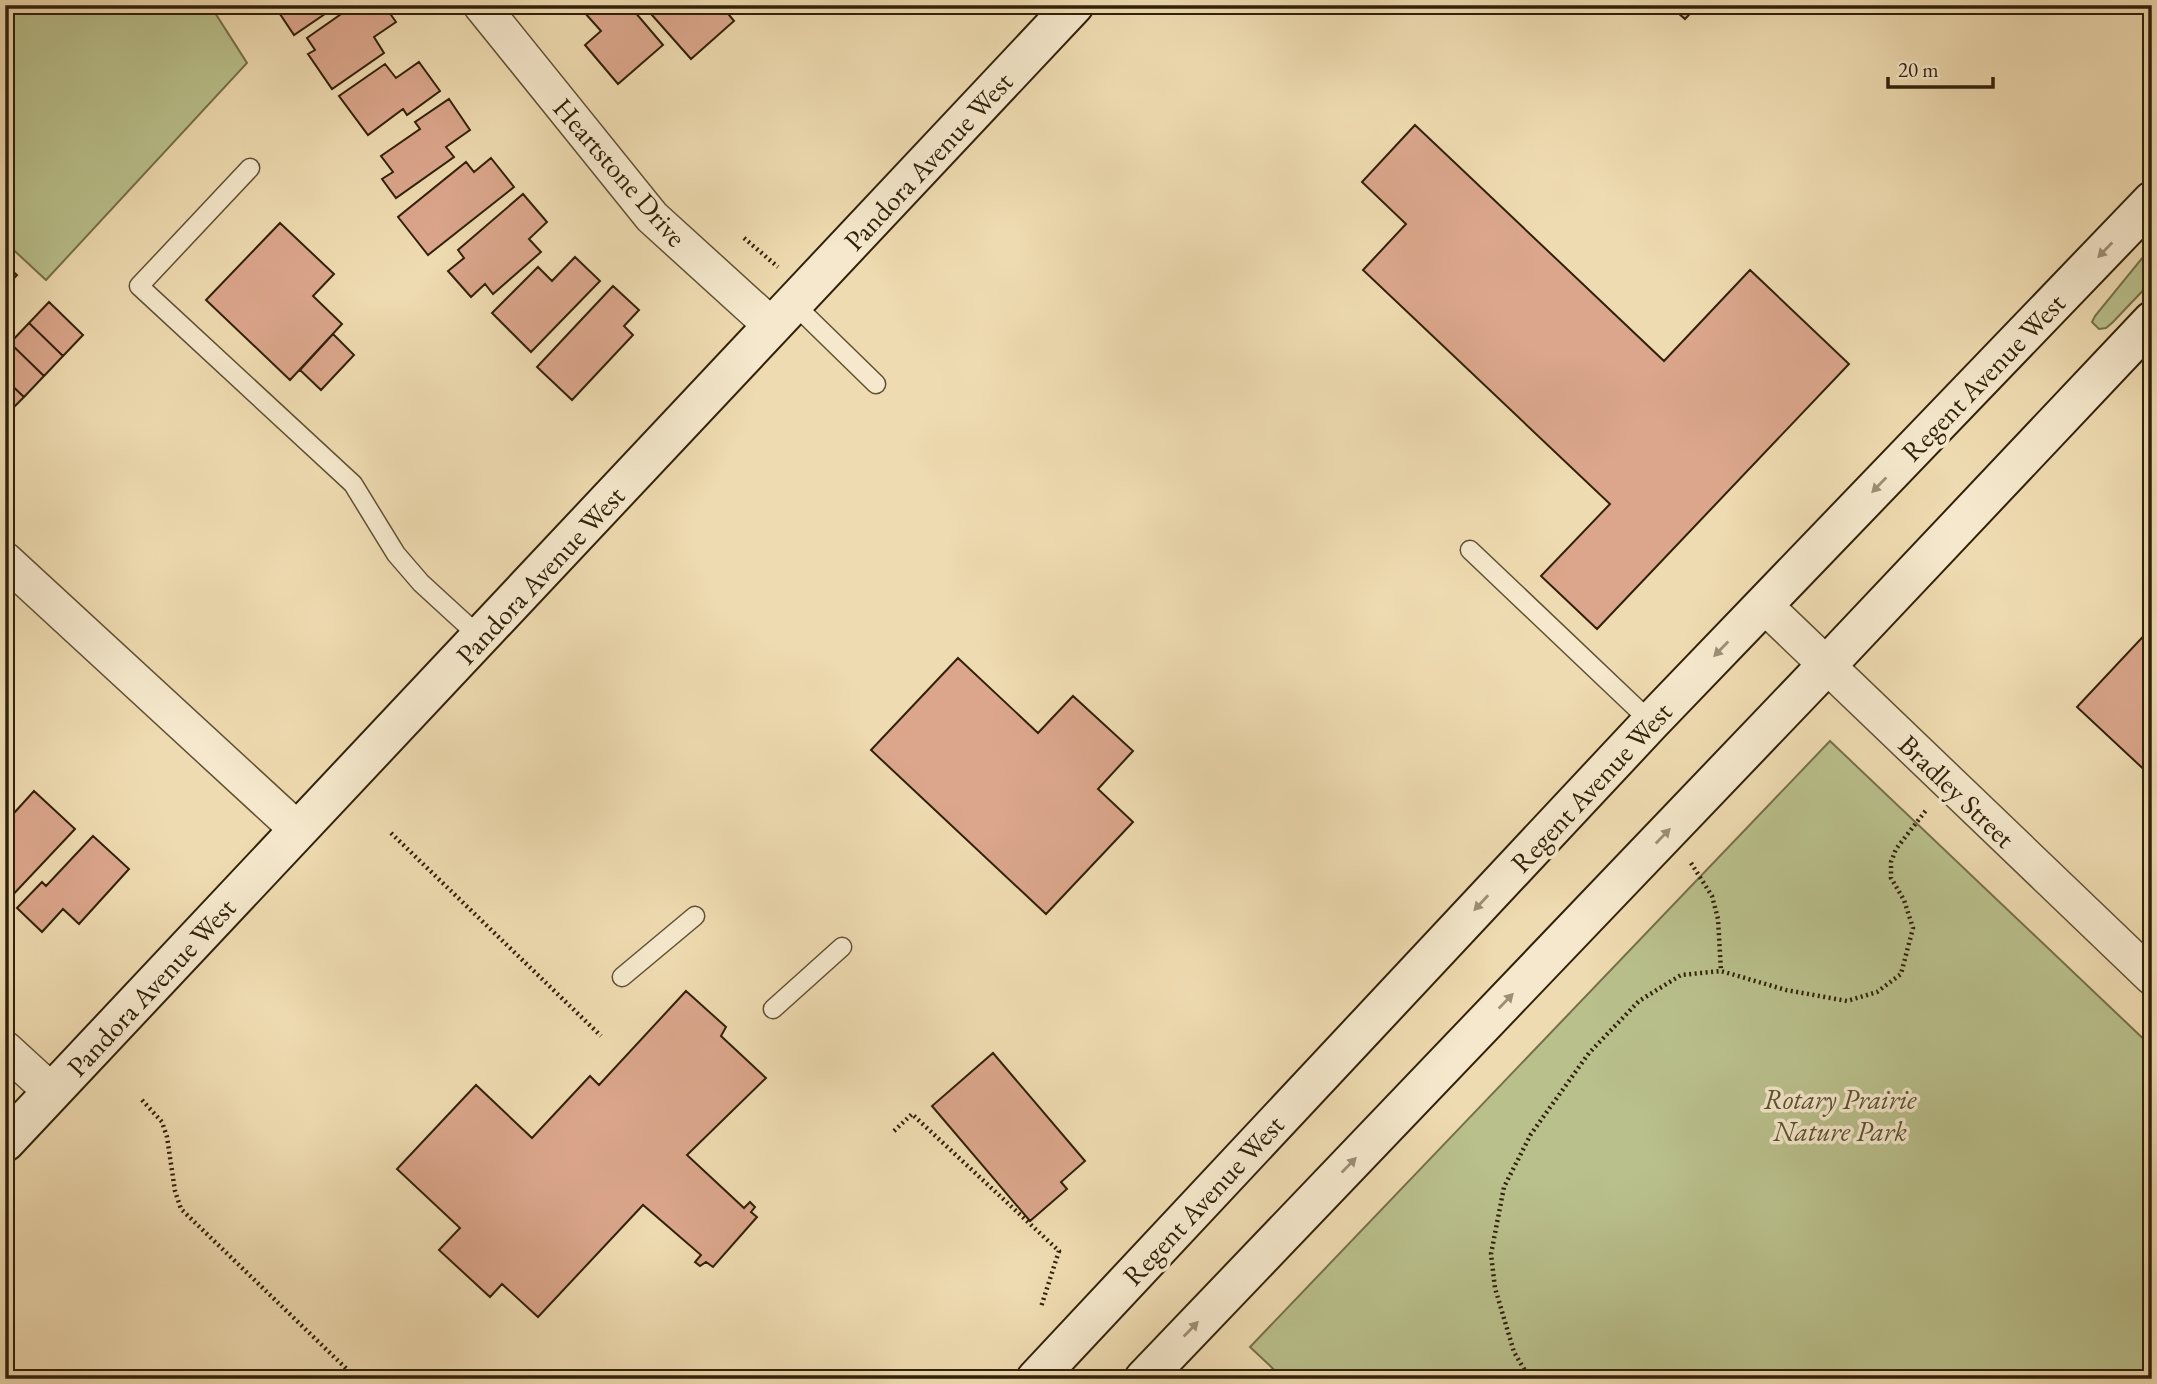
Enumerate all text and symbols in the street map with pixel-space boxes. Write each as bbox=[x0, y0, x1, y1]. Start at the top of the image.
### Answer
scale bar bbox=[1888, 46, 1993, 90]
text: 20 m bbox=[1898, 56, 1939, 83]
street label: Pandora Avenue West bbox=[836, 64, 1020, 258]
street label: Heartstone Drive bbox=[545, 90, 695, 254]
one-way arrow bbox=[2097, 241, 2113, 258]
street label: Regent Avenue West bbox=[1893, 285, 2073, 469]
one-way arrow bbox=[1872, 476, 1888, 493]
street label: Pandora Avenue West bbox=[448, 478, 632, 672]
one-way arrow bbox=[1714, 640, 1730, 657]
street label: Regent Avenue West bbox=[1503, 694, 1680, 880]
street label: Bradley Street bbox=[1891, 727, 2023, 856]
one-way arrow bbox=[1655, 828, 1671, 845]
street label: Pandora Avenue West bbox=[59, 890, 243, 1084]
one-way arrow bbox=[1473, 894, 1489, 912]
one-way arrow bbox=[1497, 993, 1513, 1010]
park label: Rotary Prairie Nature Park bbox=[1764, 1081, 1917, 1149]
street label: Regent Avenue West bbox=[1115, 1107, 1292, 1293]
one-way arrow bbox=[1340, 1157, 1356, 1174]
one-way arrow bbox=[1183, 1321, 1200, 1338]

